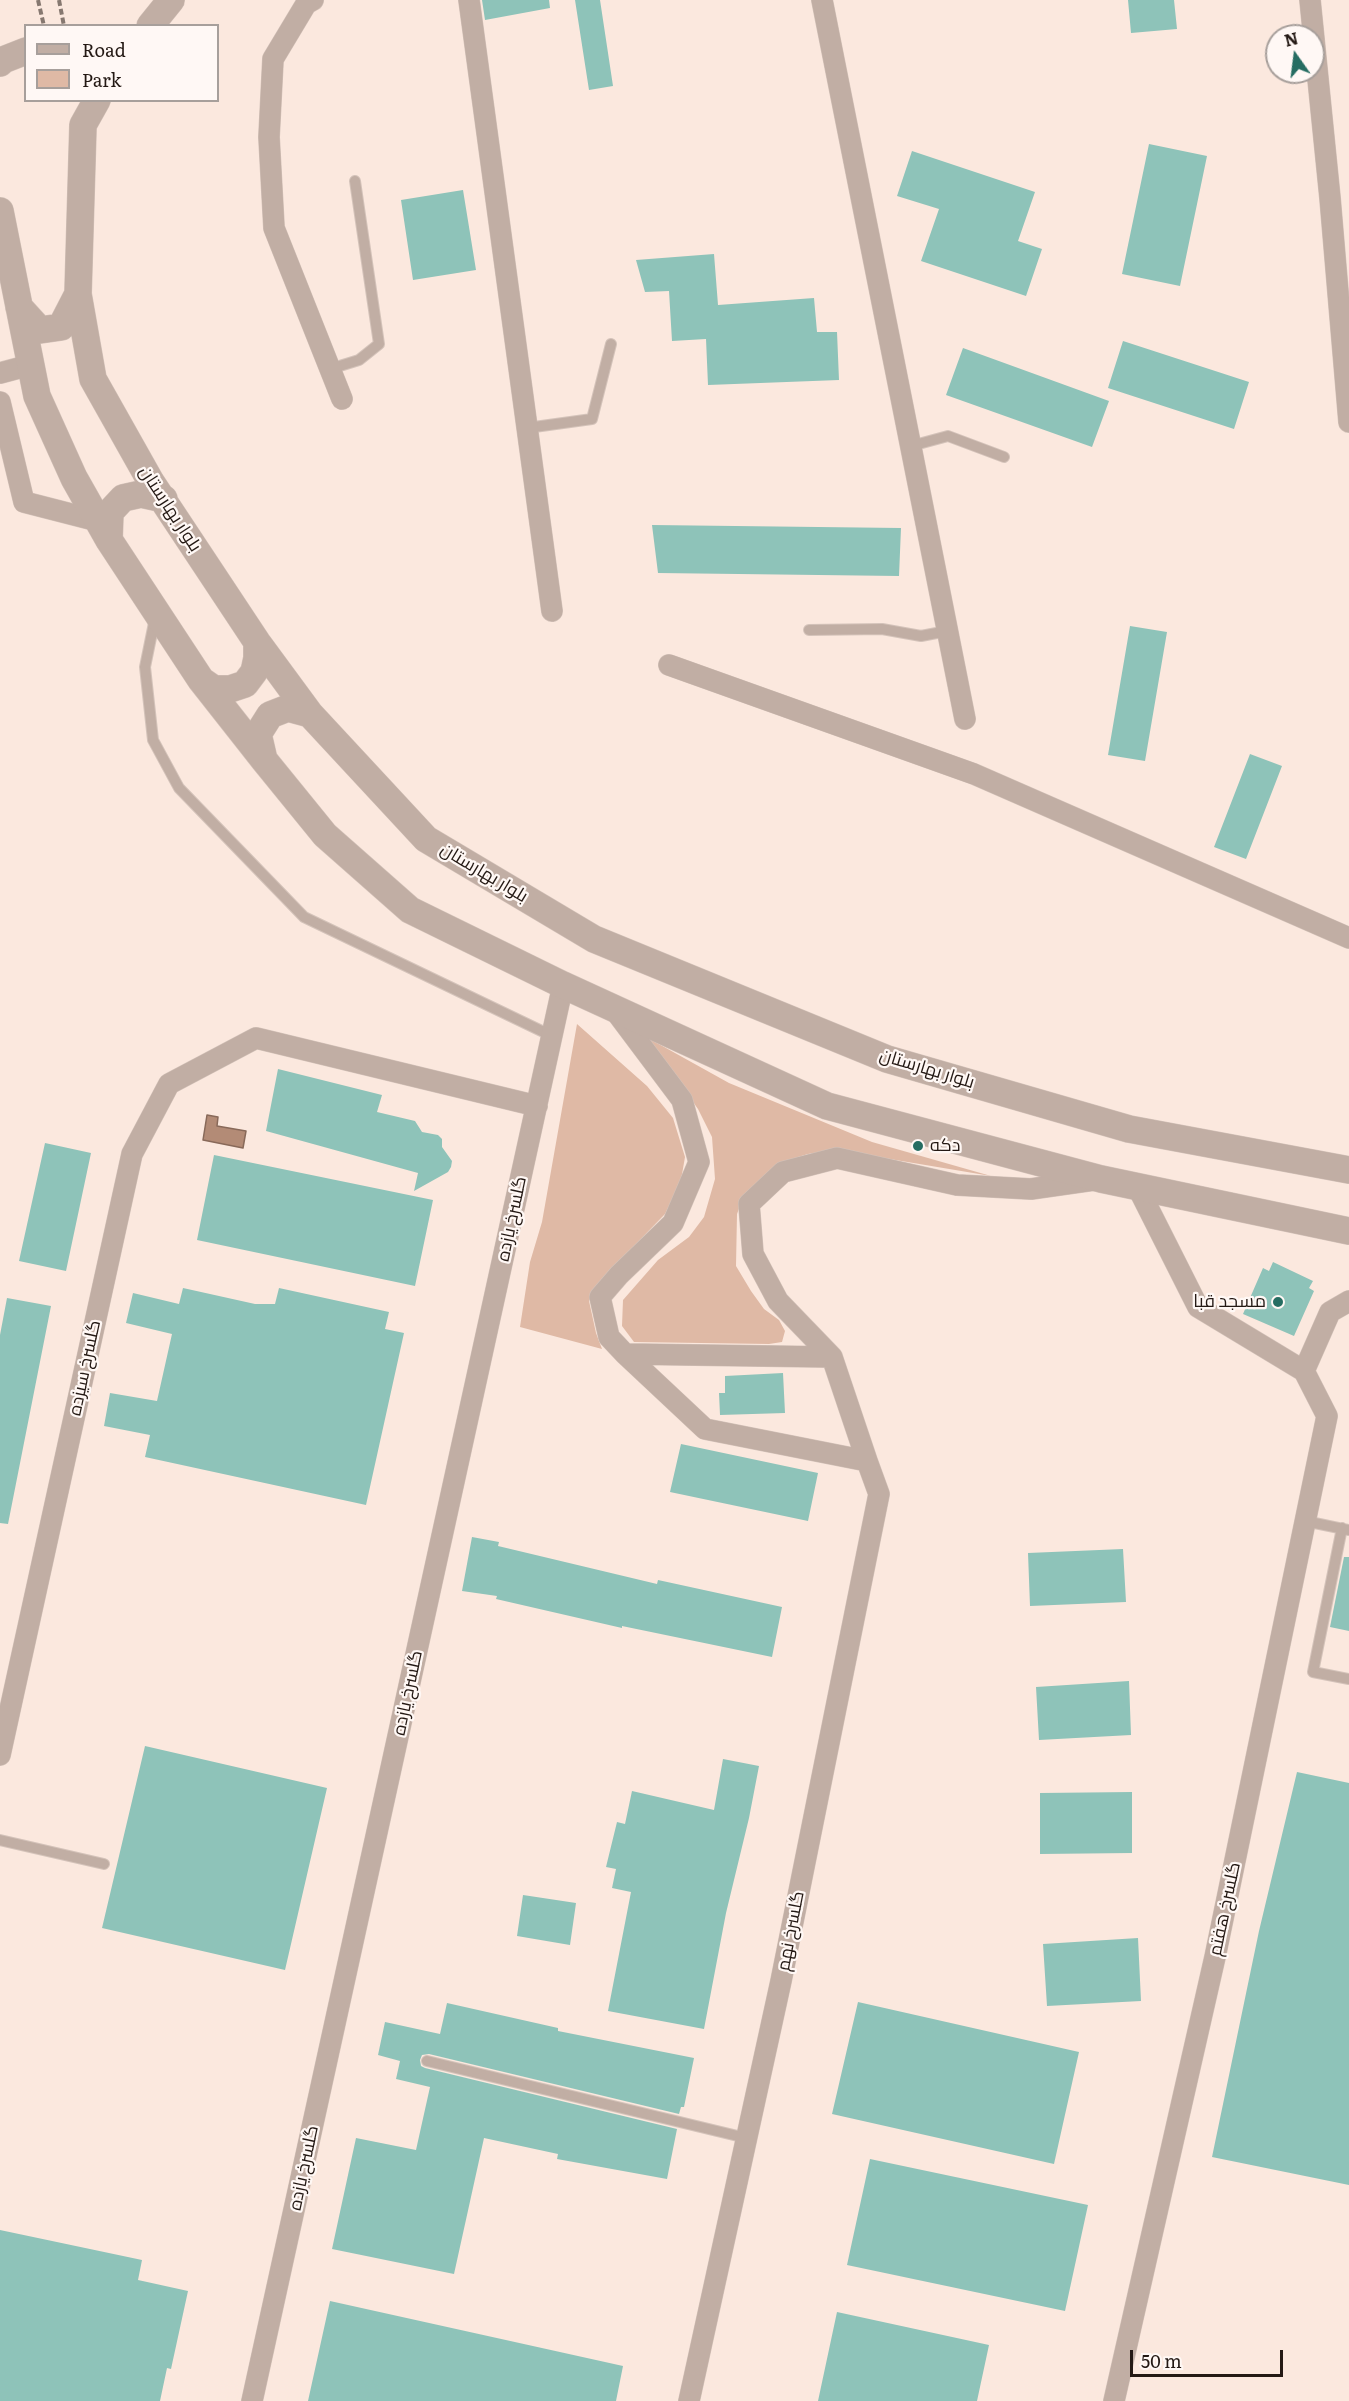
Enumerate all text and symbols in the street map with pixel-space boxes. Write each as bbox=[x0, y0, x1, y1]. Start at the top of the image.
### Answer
legend bbox=[24, 24, 219, 102]
north arrow bbox=[1265, 24, 1325, 84]
text: N bbox=[1282, 25, 1301, 52]
text: Road bbox=[82, 36, 126, 63]
text: Park bbox=[82, 66, 121, 93]
street label: بلوار بهارستان bbox=[134, 462, 206, 556]
street label: بلوار بهارستان bbox=[436, 838, 532, 908]
street label: بلوار بهارستان bbox=[877, 1044, 977, 1094]
place label: دکه bbox=[930, 1135, 960, 1157]
marker: دکه bbox=[911, 1139, 925, 1153]
street label: گلسرخ یازده bbox=[492, 1175, 532, 1263]
place label: مسجد قبا bbox=[1193, 1291, 1266, 1313]
marker: مسجد قبا bbox=[1271, 1295, 1285, 1309]
street label: گلسرخ سیزده bbox=[64, 1318, 106, 1418]
street label: گلسرخ یازده bbox=[388, 1649, 428, 1737]
street label: گلسرخ هفتم bbox=[1205, 1860, 1245, 1958]
street label: گلسرخ نهم bbox=[773, 1889, 809, 1973]
street label: گلسرخ یازده bbox=[284, 2124, 324, 2212]
scale bar bbox=[1133, 2338, 1286, 2376]
text: 50 m bbox=[1141, 2347, 1182, 2374]

